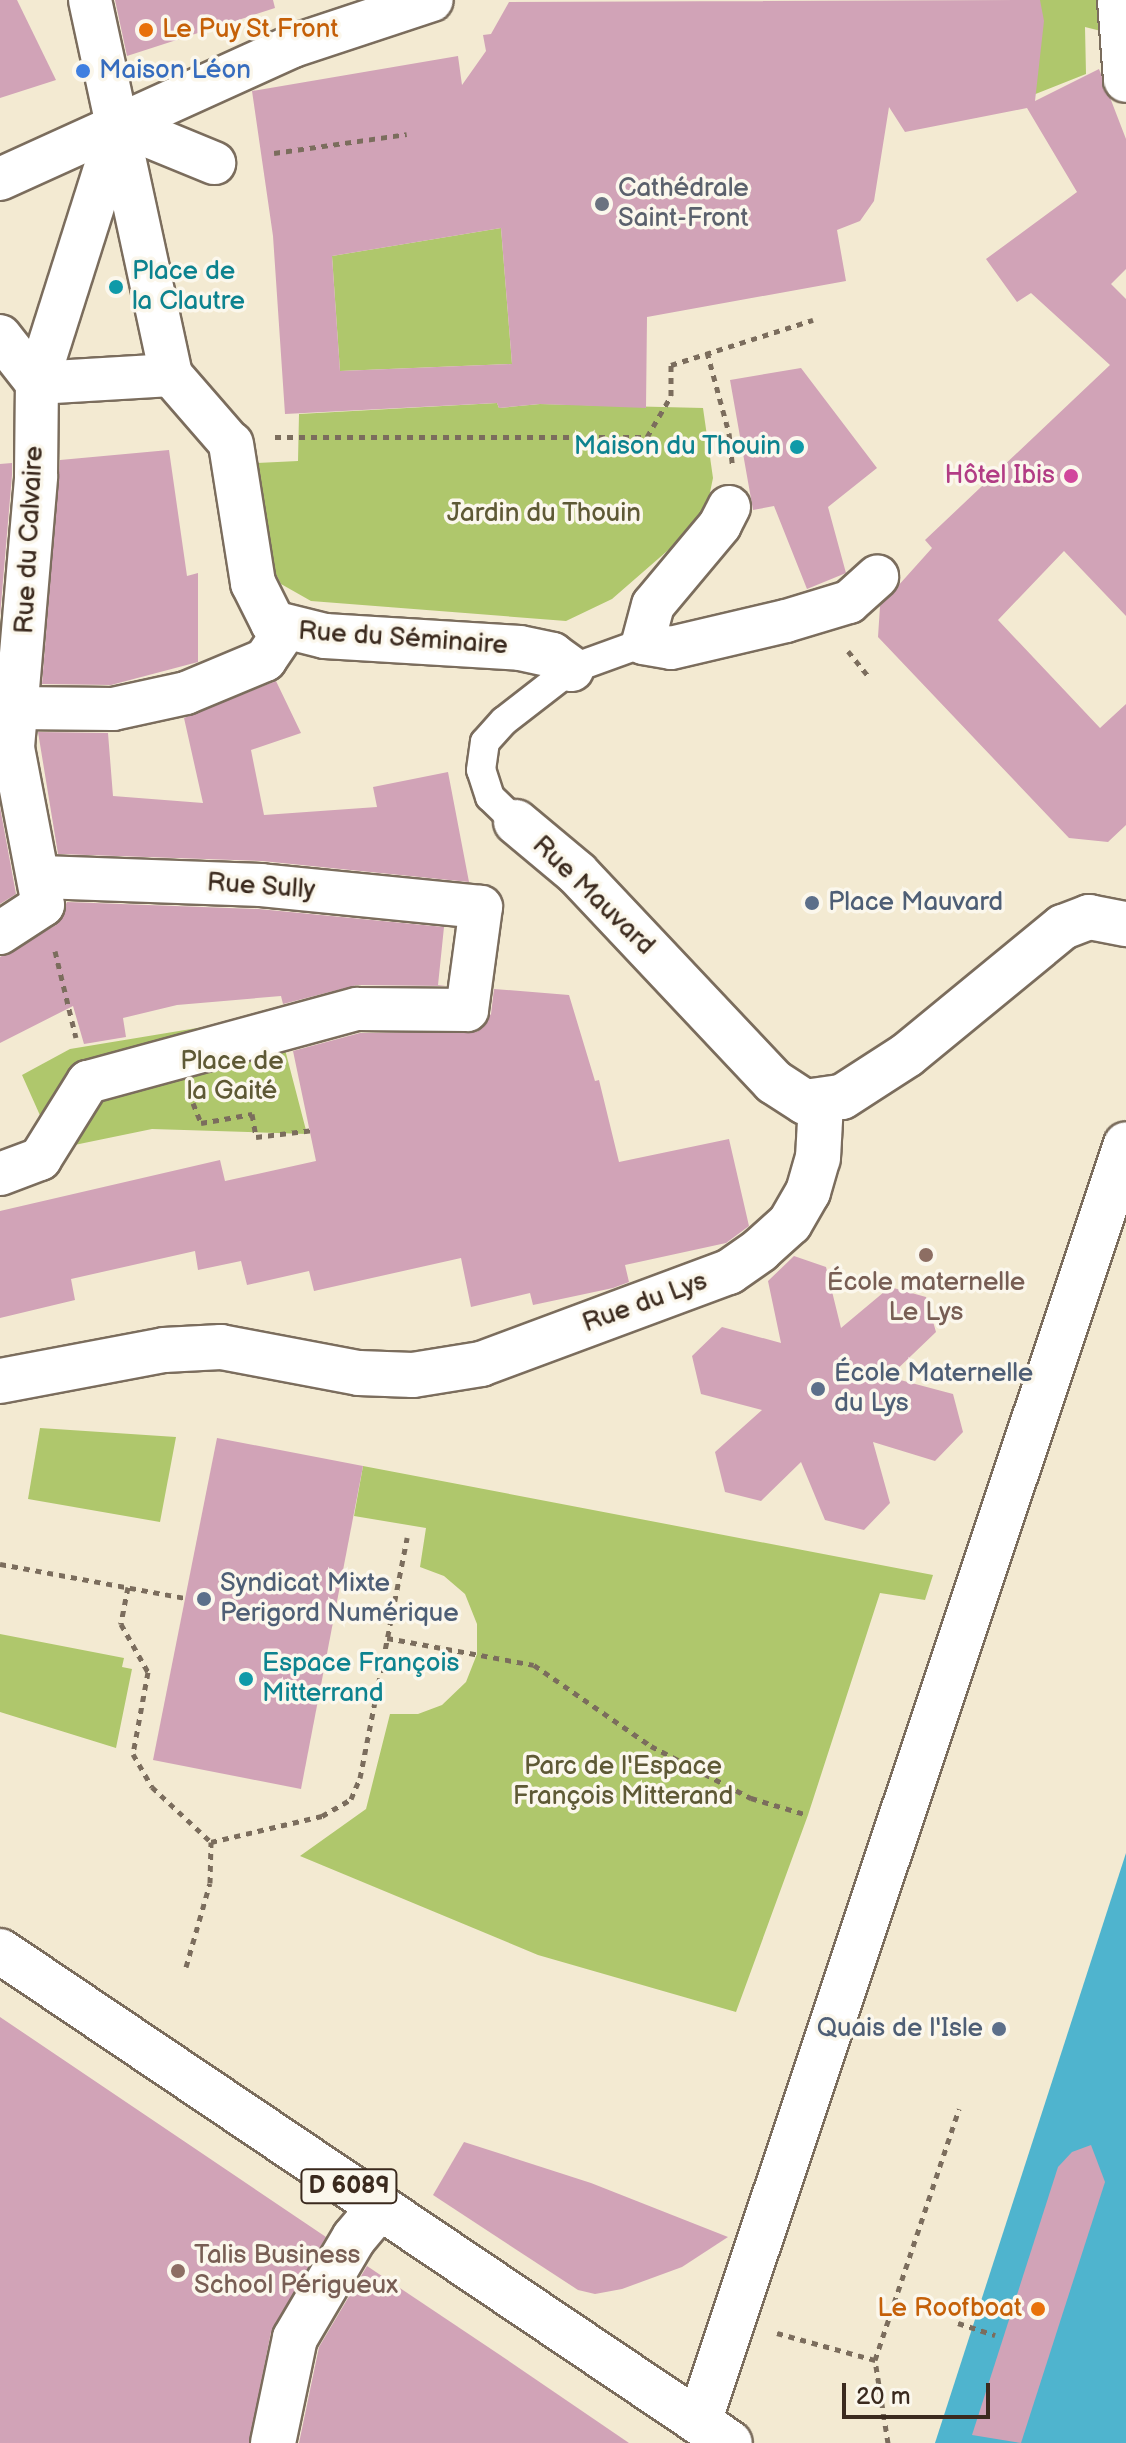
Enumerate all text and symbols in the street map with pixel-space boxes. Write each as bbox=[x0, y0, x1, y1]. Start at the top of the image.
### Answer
place label: Le Puy St Front bbox=[162, 14, 341, 46]
marker: Le Puy St Front bbox=[137, 21, 155, 39]
place label: Maison Léon bbox=[99, 55, 251, 87]
marker: Maison Léon bbox=[74, 62, 92, 80]
place label: Cathédrale Saint-Front bbox=[618, 173, 749, 234]
marker: Cathédrale Saint-Front bbox=[593, 195, 611, 213]
place label: Place de la Clautre bbox=[132, 256, 245, 318]
marker: Place de la Clautre bbox=[107, 278, 125, 296]
place label: Maison du Thouin bbox=[573, 431, 781, 463]
marker: Maison du Thouin bbox=[788, 438, 806, 456]
street label: Rue du Calvaire bbox=[9, 445, 51, 635]
place label: Hôtel Ibis bbox=[945, 460, 1055, 492]
marker: Hôtel Ibis bbox=[1062, 467, 1080, 485]
park label: Jardin du Thouin bbox=[447, 498, 641, 530]
street label: Rue du Séminaire bbox=[297, 616, 509, 662]
street label: Rue Mauvard bbox=[525, 830, 661, 962]
street label: Rue Sully bbox=[206, 868, 316, 906]
place label: Place Mauvard bbox=[828, 887, 1003, 919]
marker: Place Mauvard bbox=[803, 894, 821, 912]
park label: Place de la Gaité bbox=[180, 1046, 284, 1108]
marker: École maternelle Le Lys bbox=[917, 1246, 935, 1264]
street label: Rue du Lys bbox=[579, 1266, 711, 1340]
place label: École maternelle Le Lys bbox=[827, 1267, 1025, 1328]
place label: École Maternelle du Lys bbox=[834, 1358, 1033, 1420]
marker: École Maternelle du Lys bbox=[809, 1380, 827, 1398]
place label: Syndicat Mixte Perigord Numérique bbox=[220, 1568, 459, 1630]
marker: Syndicat Mixte Perigord Numérique bbox=[195, 1590, 213, 1608]
place label: Espace François Mitterrand bbox=[262, 1648, 459, 1710]
marker: Espace François Mitterrand bbox=[237, 1670, 255, 1688]
park label: Parc de l'Espace François Mitterand bbox=[513, 1751, 733, 1812]
place label: Quais de l'Isle bbox=[817, 2013, 983, 2045]
marker: Quais de l'Isle bbox=[990, 2020, 1008, 2038]
road number: D 6089 bbox=[299, 2166, 399, 2206]
place label: Talis Business School Périgueux bbox=[194, 2240, 398, 2302]
marker: Talis Business School Périgueux bbox=[169, 2262, 187, 2280]
place label: Le Roofboat bbox=[877, 2293, 1022, 2325]
marker: Le Roofboat bbox=[1029, 2300, 1047, 2318]
scale bar bbox=[846, 2367, 994, 2417]
text: 20 m bbox=[856, 2382, 911, 2411]

